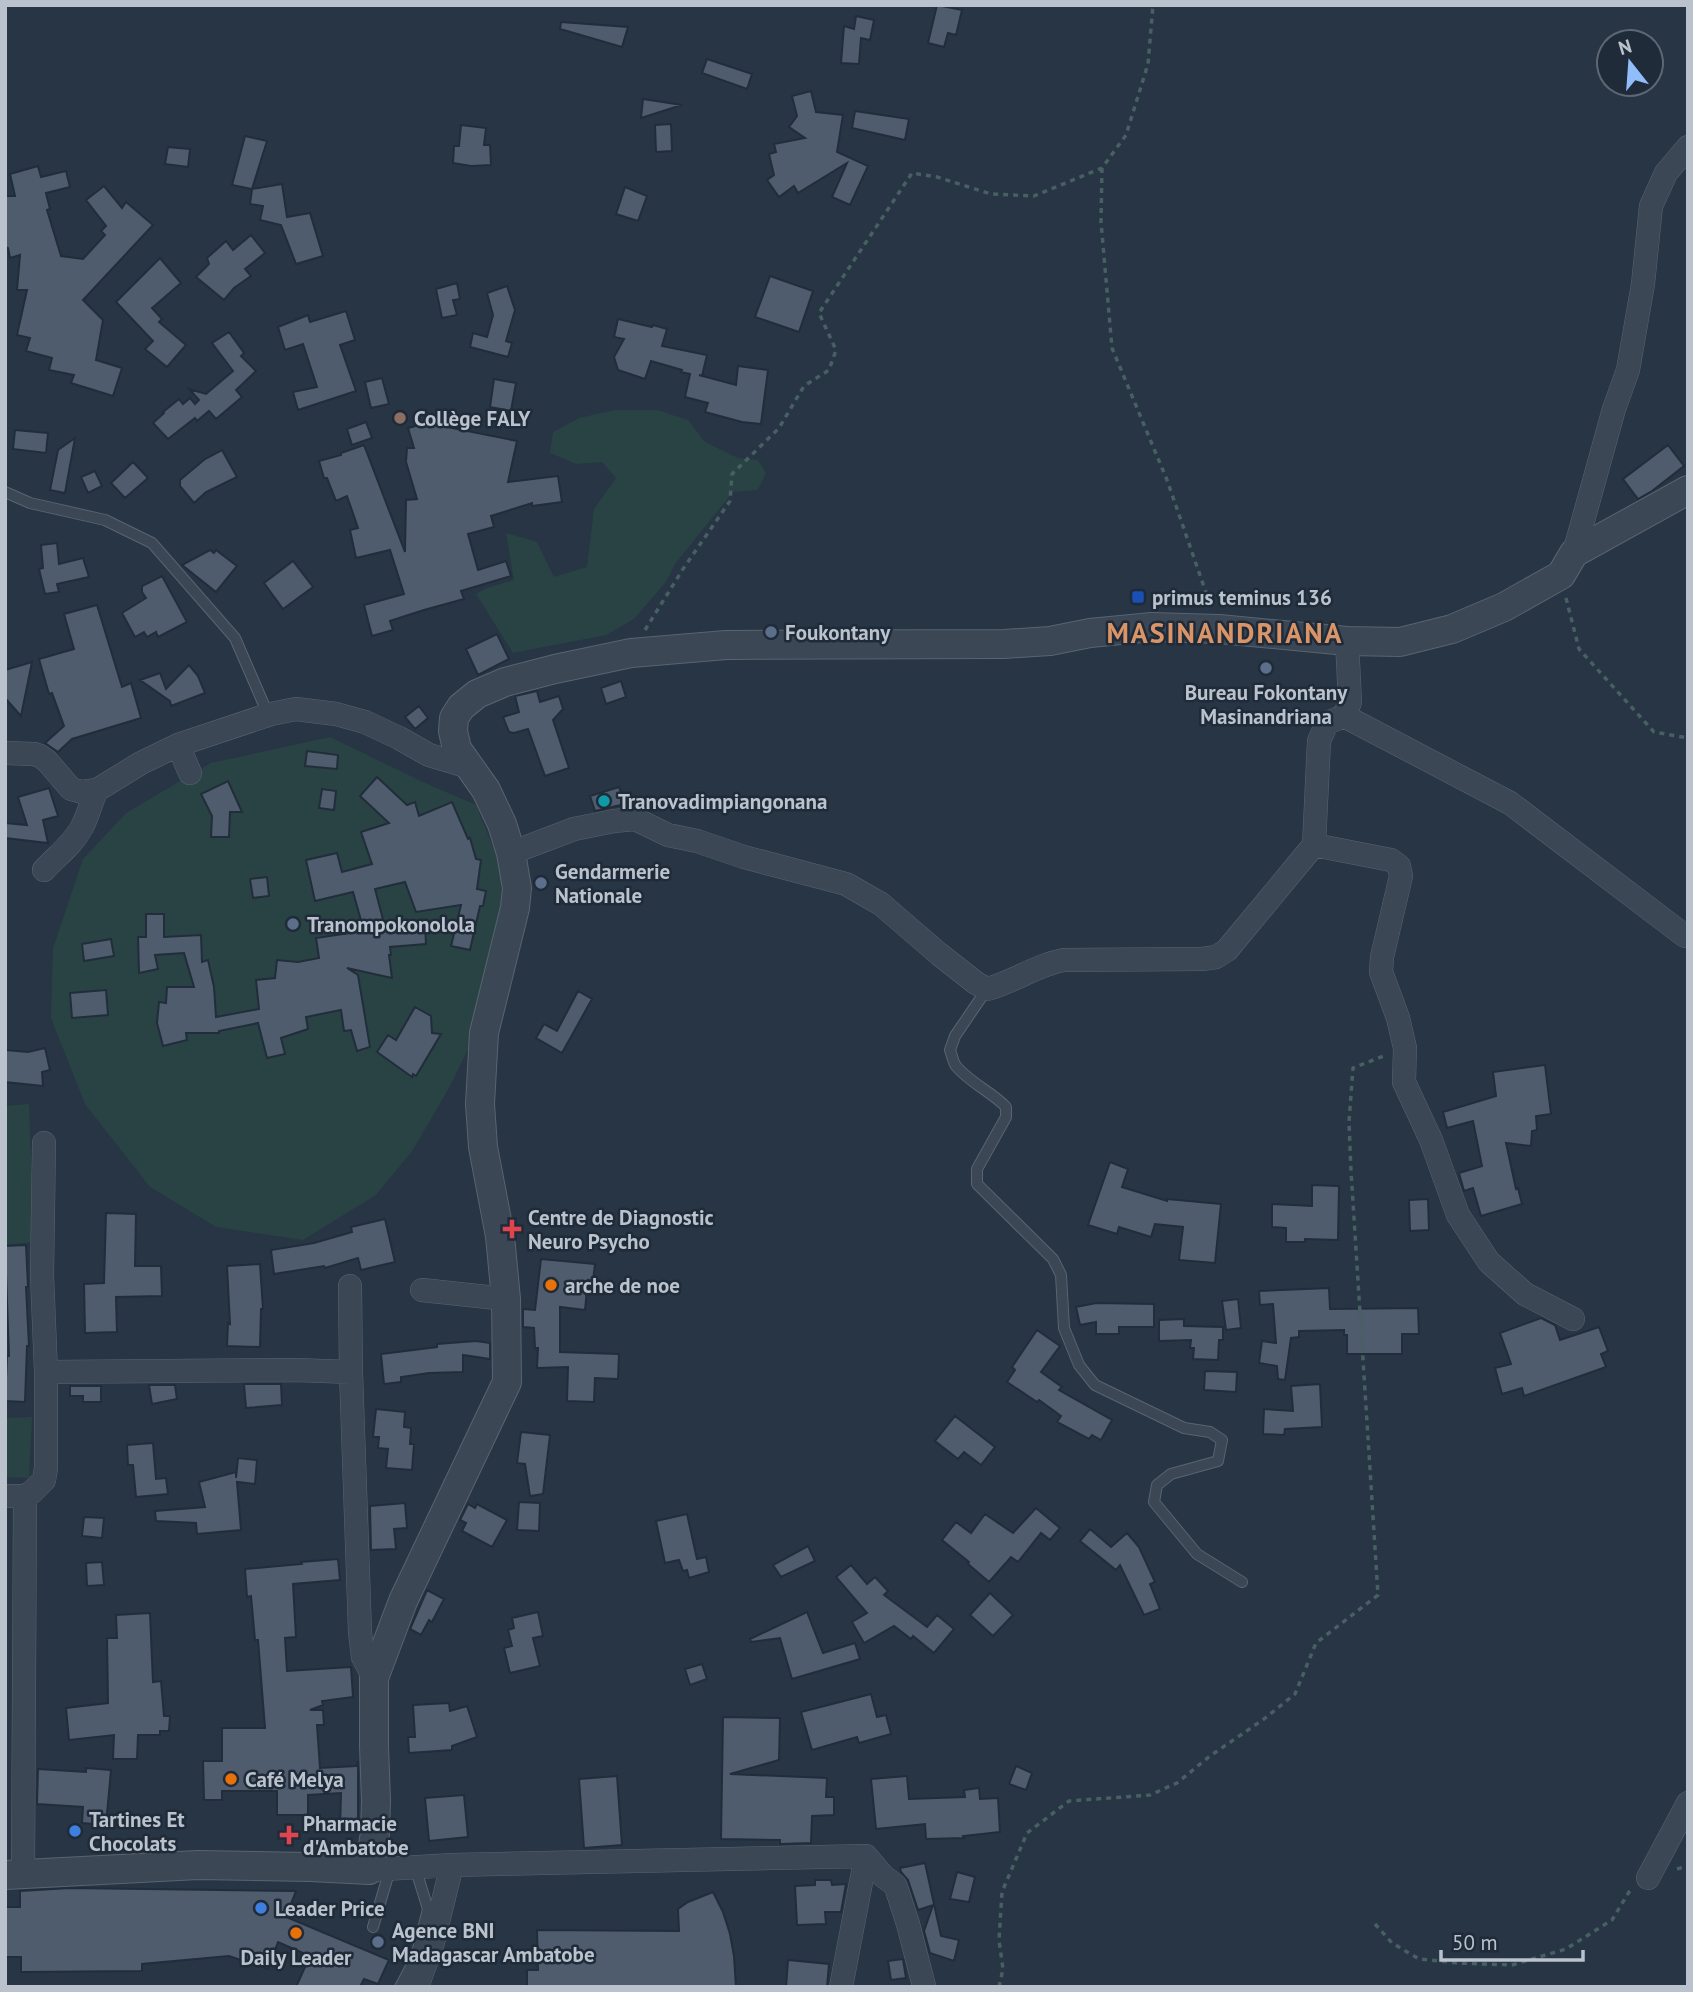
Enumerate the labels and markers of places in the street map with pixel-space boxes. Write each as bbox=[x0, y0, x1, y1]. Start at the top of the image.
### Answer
place label: Collège FALY bbox=[414, 405, 531, 432]
marker: Collège FALY bbox=[392, 410, 408, 426]
place label: primus teminus 136 bbox=[1152, 584, 1332, 611]
marker: primus teminus 136 bbox=[1130, 589, 1146, 605]
place label: Foukontany bbox=[785, 619, 891, 646]
marker: Foukontany bbox=[763, 624, 779, 640]
marker: Bureau Fokontany Masinandriana bbox=[1258, 660, 1274, 676]
place label: Bureau Fokontany Masinandriana bbox=[1185, 679, 1348, 730]
place label: Tranovadimpiangonana bbox=[618, 788, 827, 815]
marker: Tranovadimpiangonana bbox=[596, 793, 612, 809]
place label: Gendarmerie Nationale bbox=[555, 858, 670, 909]
marker: Gendarmerie Nationale bbox=[533, 875, 549, 891]
place label: Tranompokonolola bbox=[307, 911, 475, 938]
marker: Tranompokonolola bbox=[285, 916, 301, 932]
place label: Centre de Diagnostic Neuro Psycho bbox=[528, 1204, 714, 1255]
marker: Centre de Diagnostic Neuro Psycho bbox=[502, 1219, 522, 1239]
place label: arche de noe bbox=[565, 1272, 680, 1299]
marker: arche de noe bbox=[543, 1277, 559, 1293]
place label: Café Melya bbox=[245, 1766, 344, 1793]
marker: Café Melya bbox=[223, 1771, 239, 1787]
place label: Tartines Et Chocolats bbox=[89, 1806, 185, 1857]
place label: Pharmacie d'Ambatobe bbox=[303, 1810, 409, 1861]
marker: Tartines Et Chocolats bbox=[67, 1823, 83, 1839]
marker: Pharmacie d'Ambatobe bbox=[281, 1827, 297, 1843]
place label: Leader Price bbox=[275, 1895, 385, 1922]
marker: Leader Price bbox=[253, 1900, 269, 1916]
place label: Agence BNI Madagascar Ambatobe bbox=[392, 1917, 595, 1968]
marker: Daily Leader bbox=[288, 1925, 304, 1941]
marker: Agence BNI Madagascar Ambatobe bbox=[370, 1934, 386, 1950]
place label: Daily Leader bbox=[241, 1944, 352, 1971]

